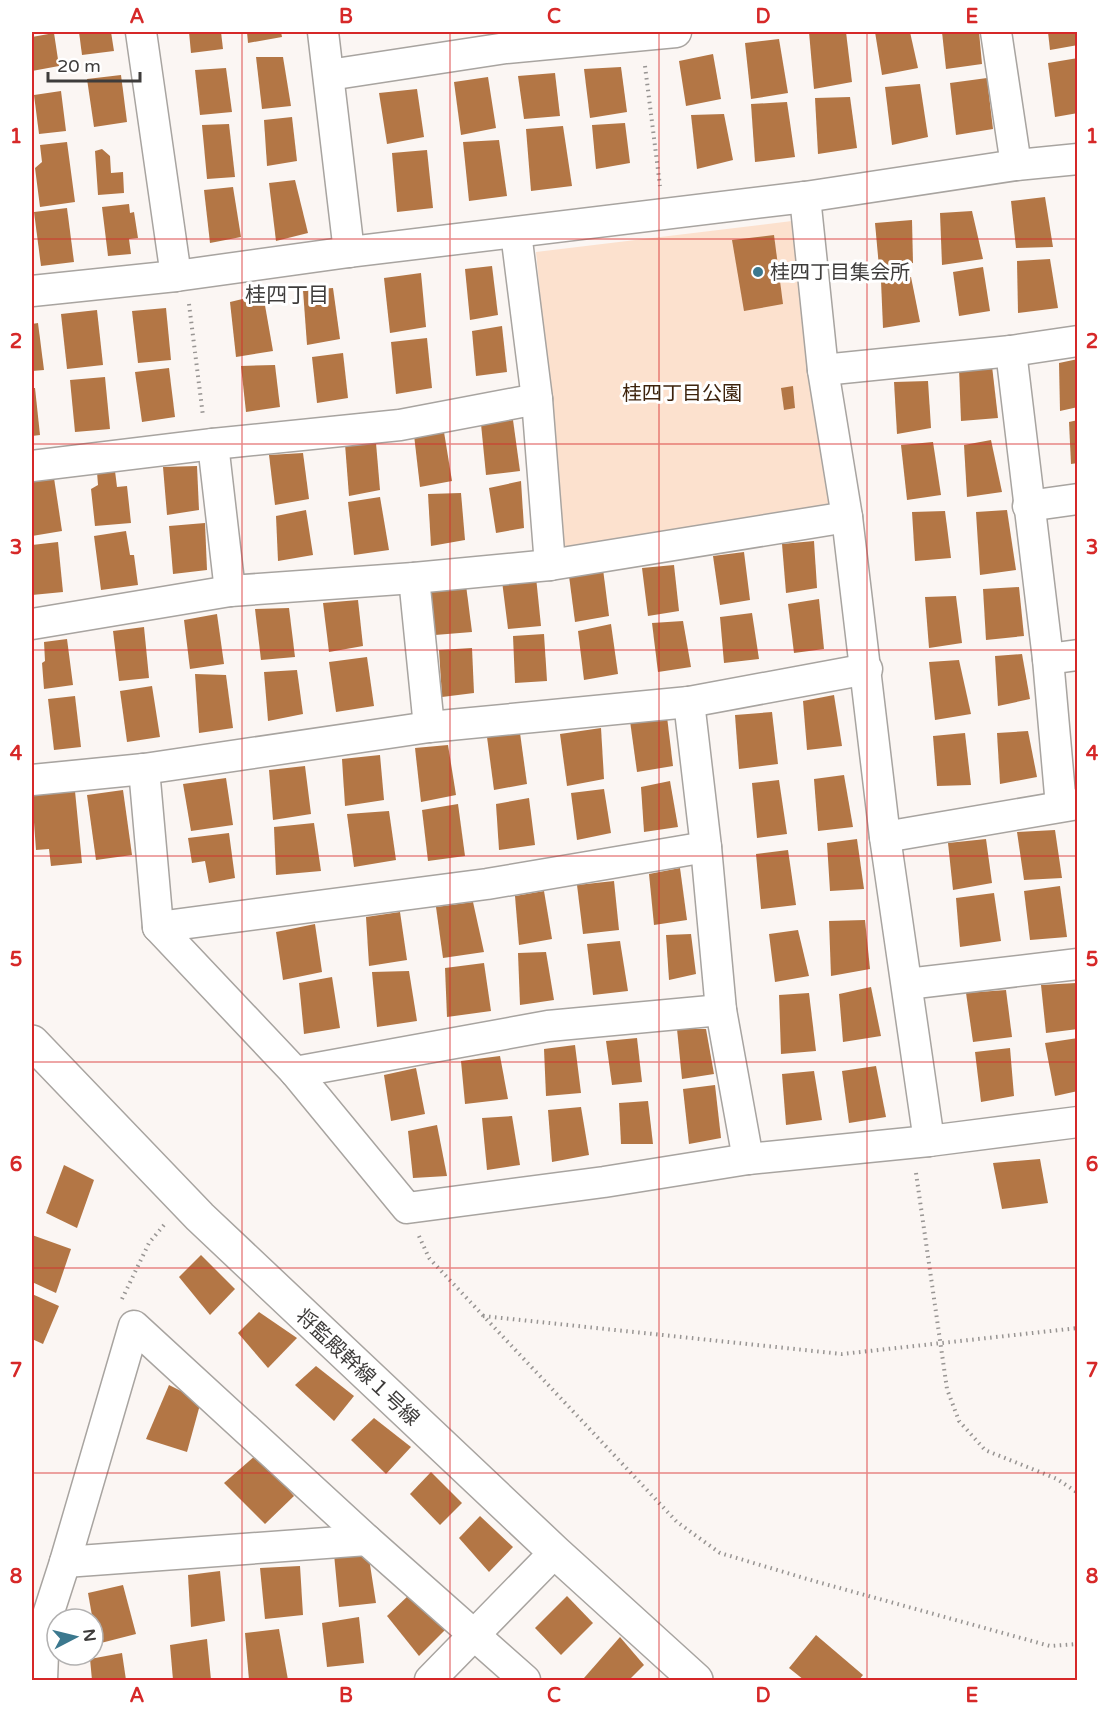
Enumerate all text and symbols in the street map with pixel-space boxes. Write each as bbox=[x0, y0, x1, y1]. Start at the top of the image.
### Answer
text: A bbox=[130, 5, 145, 29]
text: B bbox=[339, 5, 353, 29]
text: C bbox=[547, 5, 561, 29]
text: D bbox=[755, 5, 771, 29]
text: E bbox=[966, 5, 979, 29]
scale bar bbox=[48, 45, 140, 83]
text: 20 m bbox=[57, 55, 101, 77]
text: 1 bbox=[10, 125, 22, 149]
text: 1 bbox=[1086, 125, 1098, 149]
place label: 桂四丁目集会所 bbox=[770, 261, 910, 285]
marker: 桂四丁目集会所 bbox=[751, 265, 765, 279]
district label: 桂四丁目 bbox=[245, 283, 329, 308]
text: 2 bbox=[10, 330, 22, 354]
text: 2 bbox=[1086, 330, 1098, 354]
park label: 桂四丁目公園 bbox=[622, 382, 742, 406]
text: 3 bbox=[10, 536, 22, 560]
text: 3 bbox=[1086, 536, 1098, 560]
text: 4 bbox=[10, 742, 23, 766]
text: 4 bbox=[1086, 742, 1099, 766]
text: 5 bbox=[10, 948, 22, 972]
text: 5 bbox=[1086, 948, 1098, 972]
text: 6 bbox=[10, 1153, 22, 1177]
text: 6 bbox=[1086, 1153, 1098, 1177]
street label: 将監殿幹線１号線 bbox=[291, 1304, 424, 1431]
text: 7 bbox=[10, 1359, 22, 1383]
text: 7 bbox=[1086, 1359, 1098, 1383]
text: 8 bbox=[10, 1565, 22, 1589]
text: 8 bbox=[1086, 1565, 1098, 1589]
north arrow bbox=[45, 1607, 105, 1667]
text: N bbox=[78, 1628, 100, 1643]
text: A bbox=[130, 1684, 145, 1708]
text: B bbox=[339, 1684, 353, 1708]
text: C bbox=[547, 1684, 561, 1708]
text: D bbox=[755, 1684, 771, 1708]
text: E bbox=[966, 1684, 979, 1708]

